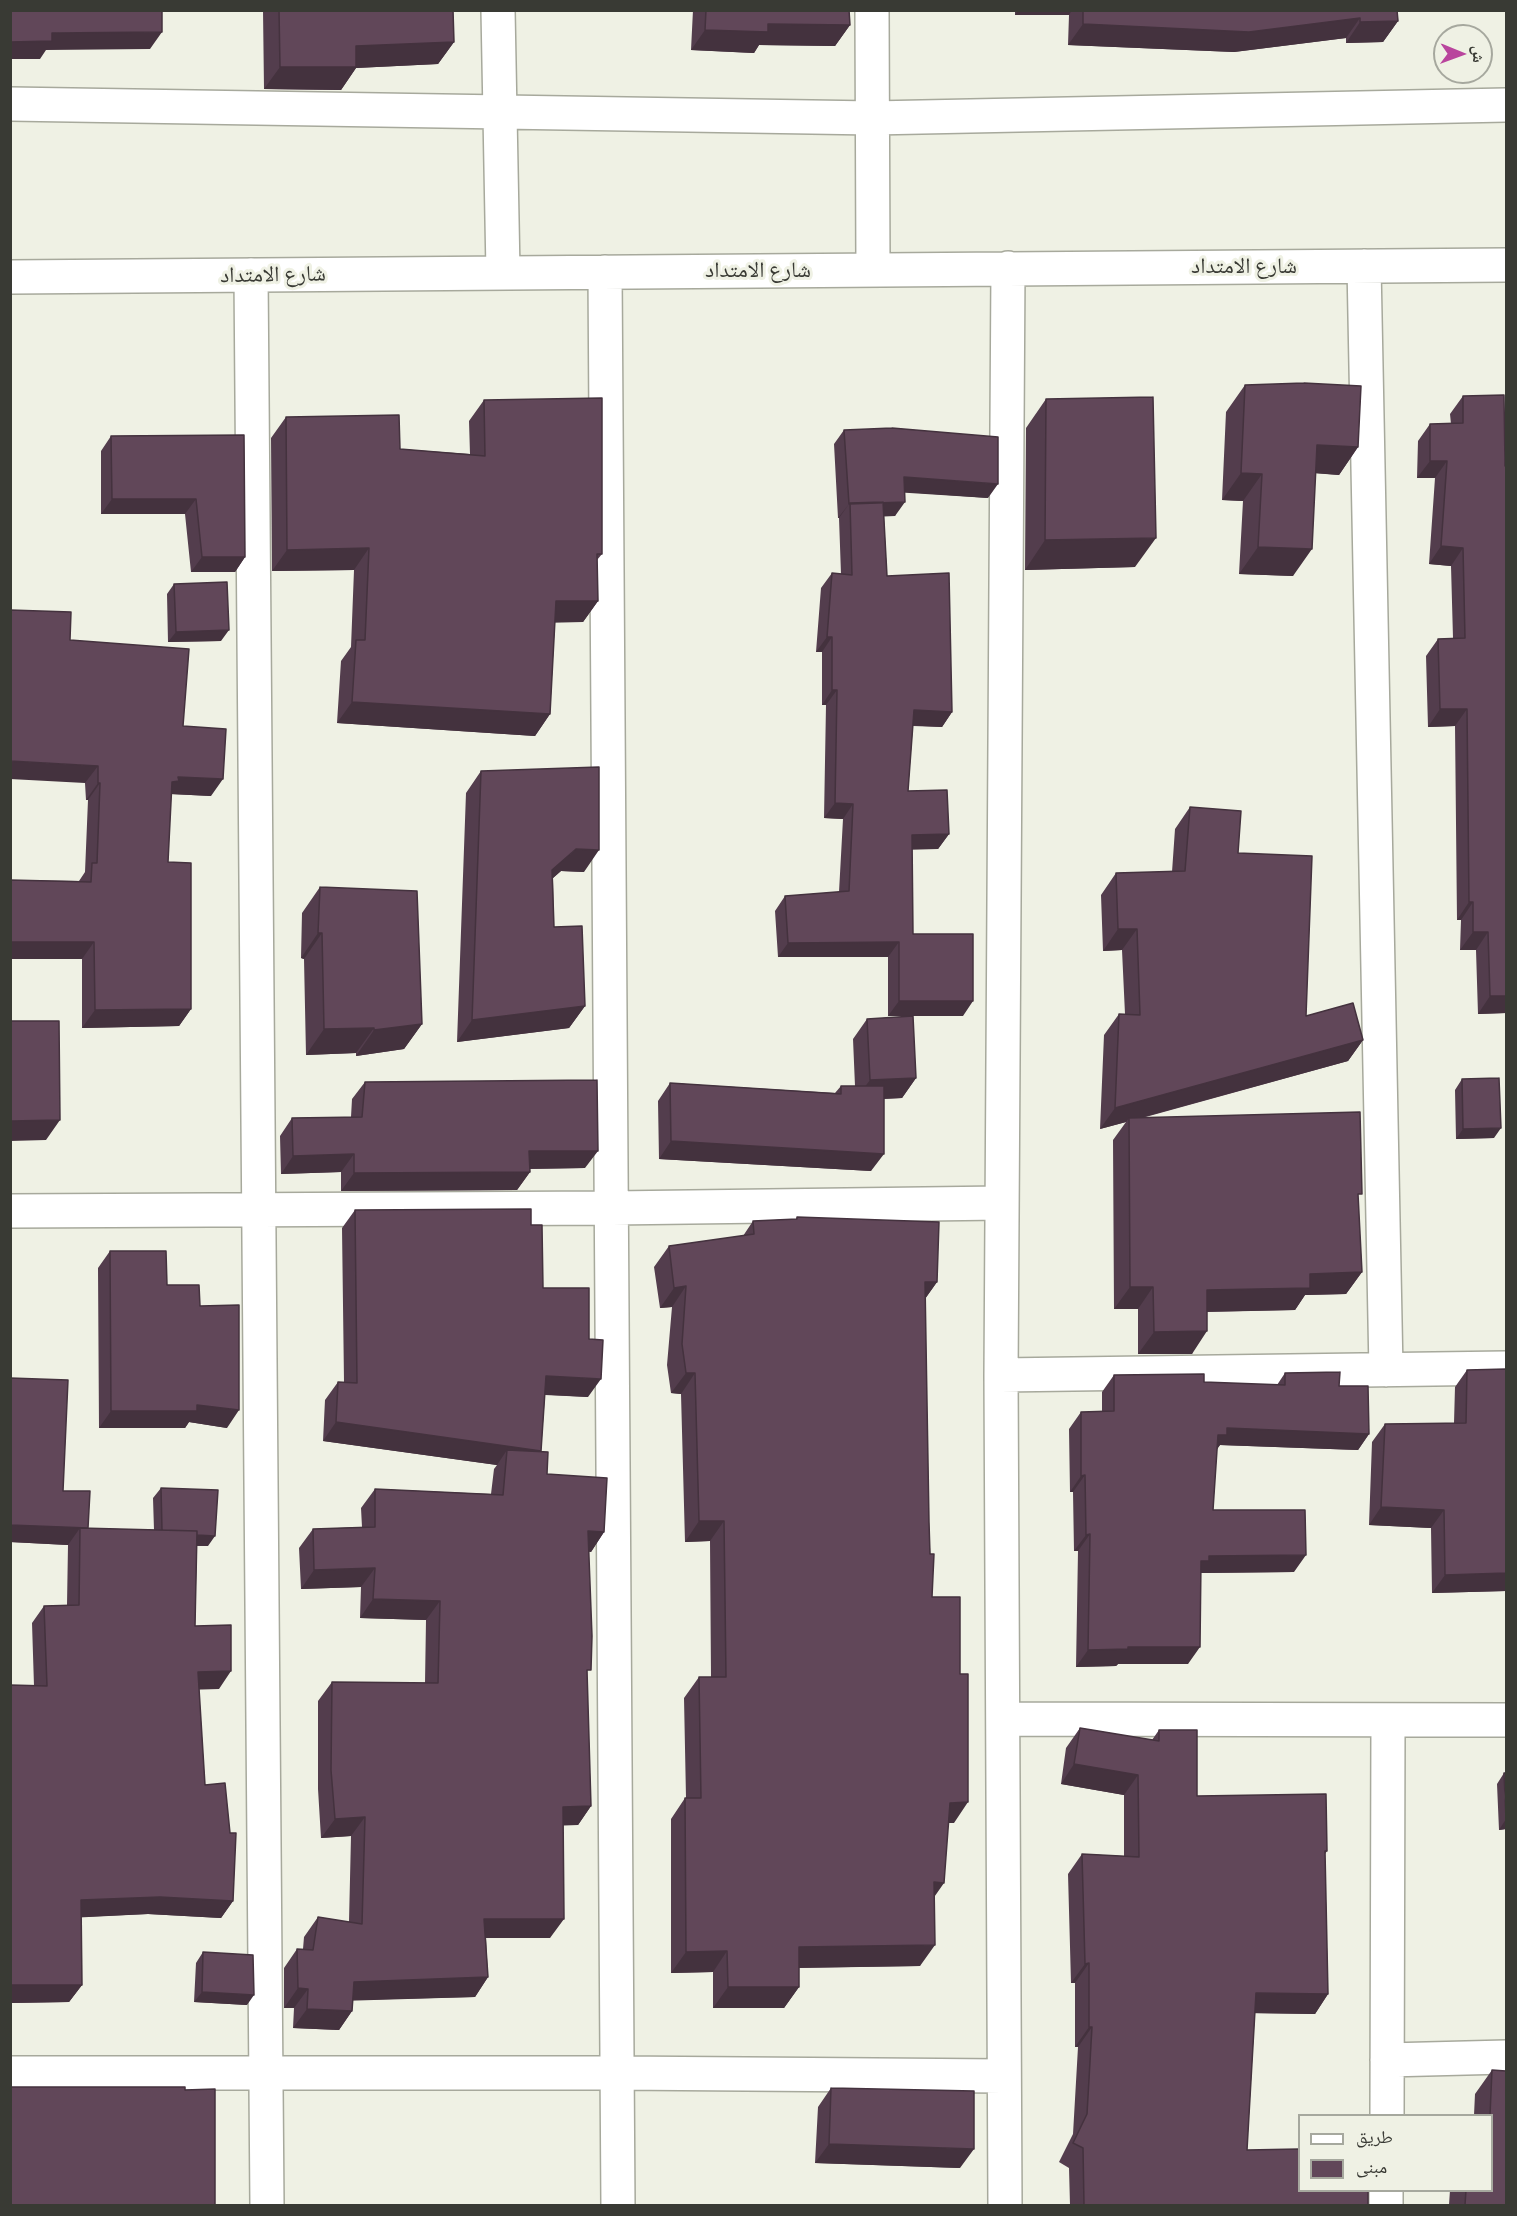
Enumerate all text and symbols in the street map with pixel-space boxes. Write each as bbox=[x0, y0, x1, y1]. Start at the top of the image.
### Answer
north arrow bbox=[1433, 24, 1493, 84]
text: ش bbox=[1469, 46, 1489, 63]
street label: شارع الامتداد bbox=[1191, 254, 1297, 280]
street label: شارع الامتداد bbox=[705, 258, 811, 284]
street label: شارع الامتداد bbox=[220, 261, 326, 289]
legend bbox=[1298, 2114, 1493, 2192]
text: طريق bbox=[1356, 2125, 1393, 2148]
text: مبنى bbox=[1356, 2155, 1387, 2178]

